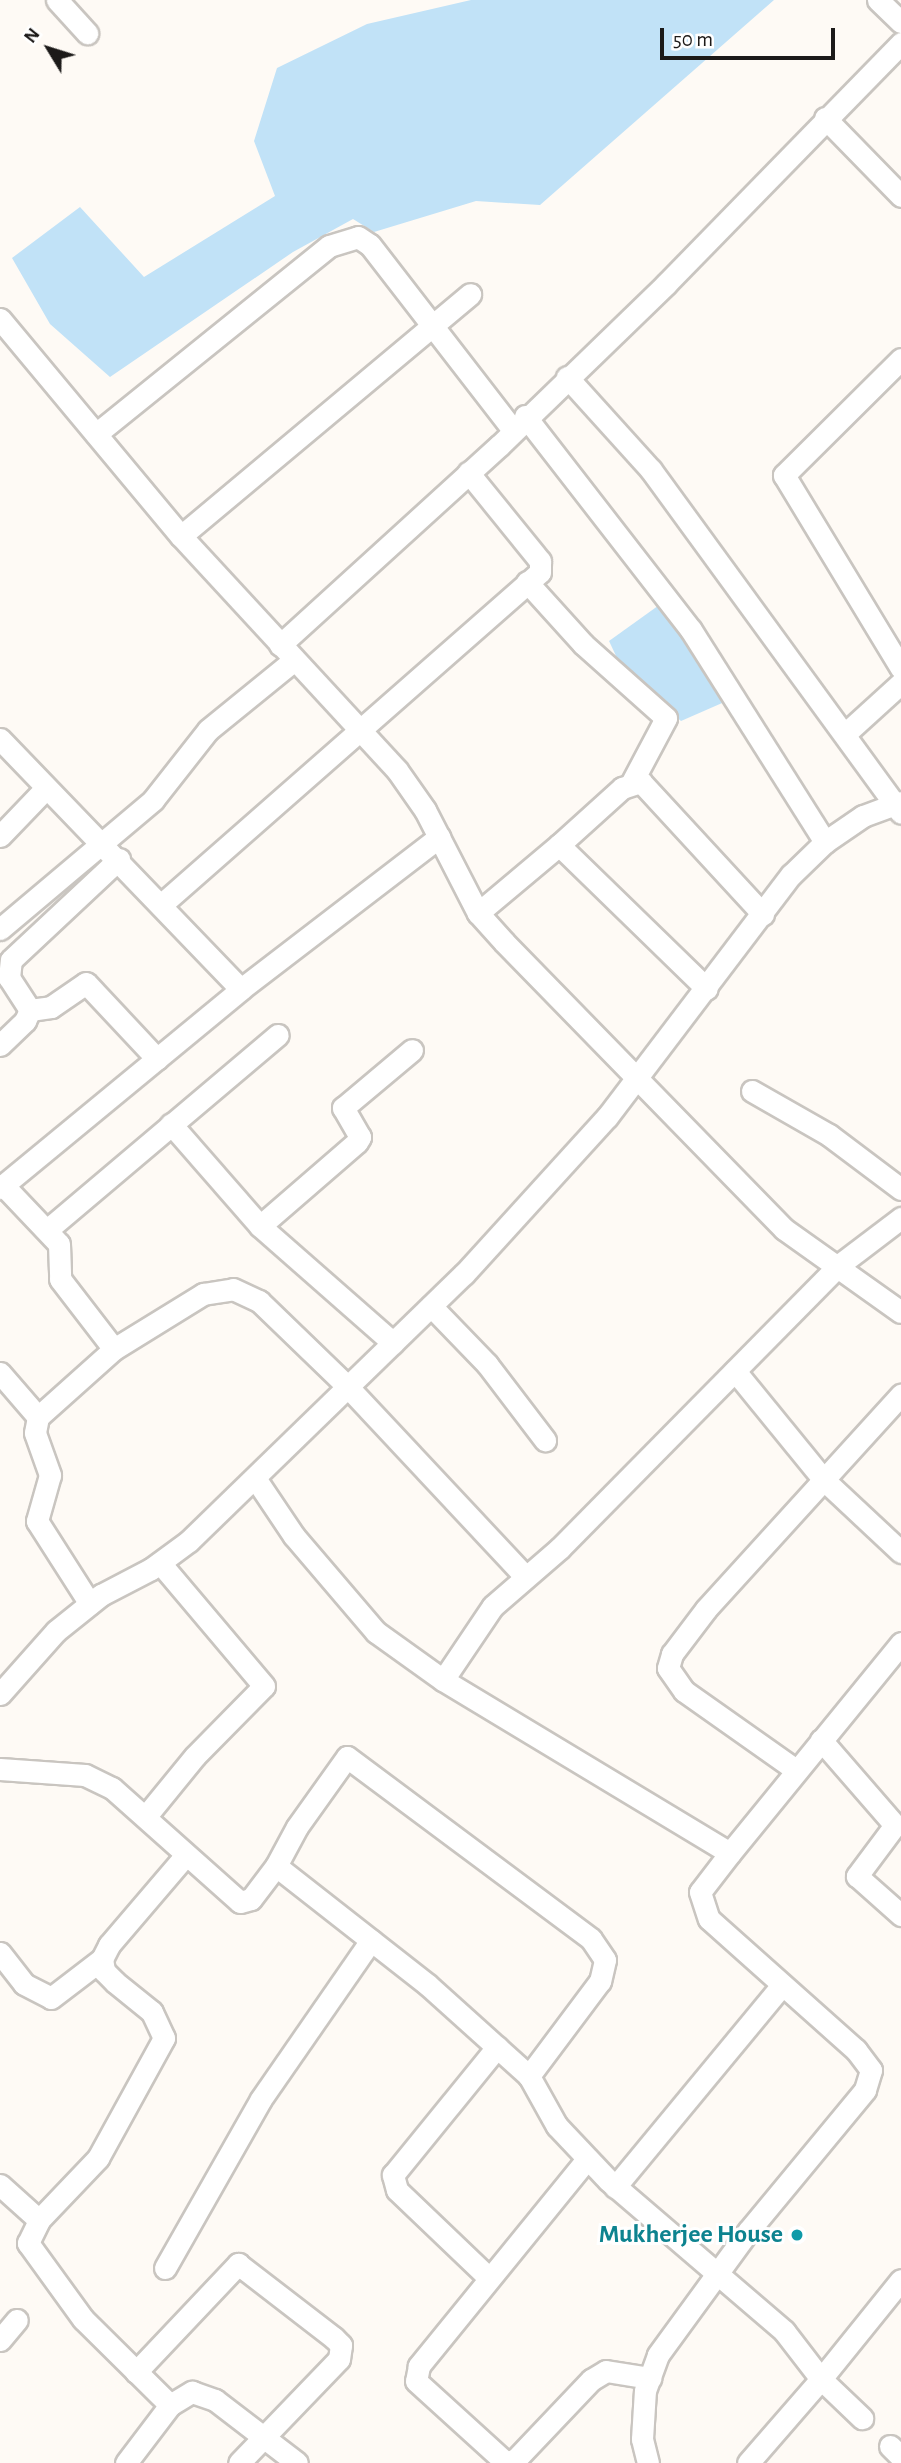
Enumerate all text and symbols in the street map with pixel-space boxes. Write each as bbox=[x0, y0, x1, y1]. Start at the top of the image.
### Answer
north arrow bbox=[14, 14, 84, 84]
scale bar bbox=[663, 14, 838, 58]
text: N bbox=[21, 25, 44, 47]
text: 50 m bbox=[673, 29, 713, 50]
place label: Mukherjee House bbox=[599, 2219, 783, 2251]
marker: Mukherjee House bbox=[789, 2227, 805, 2243]

